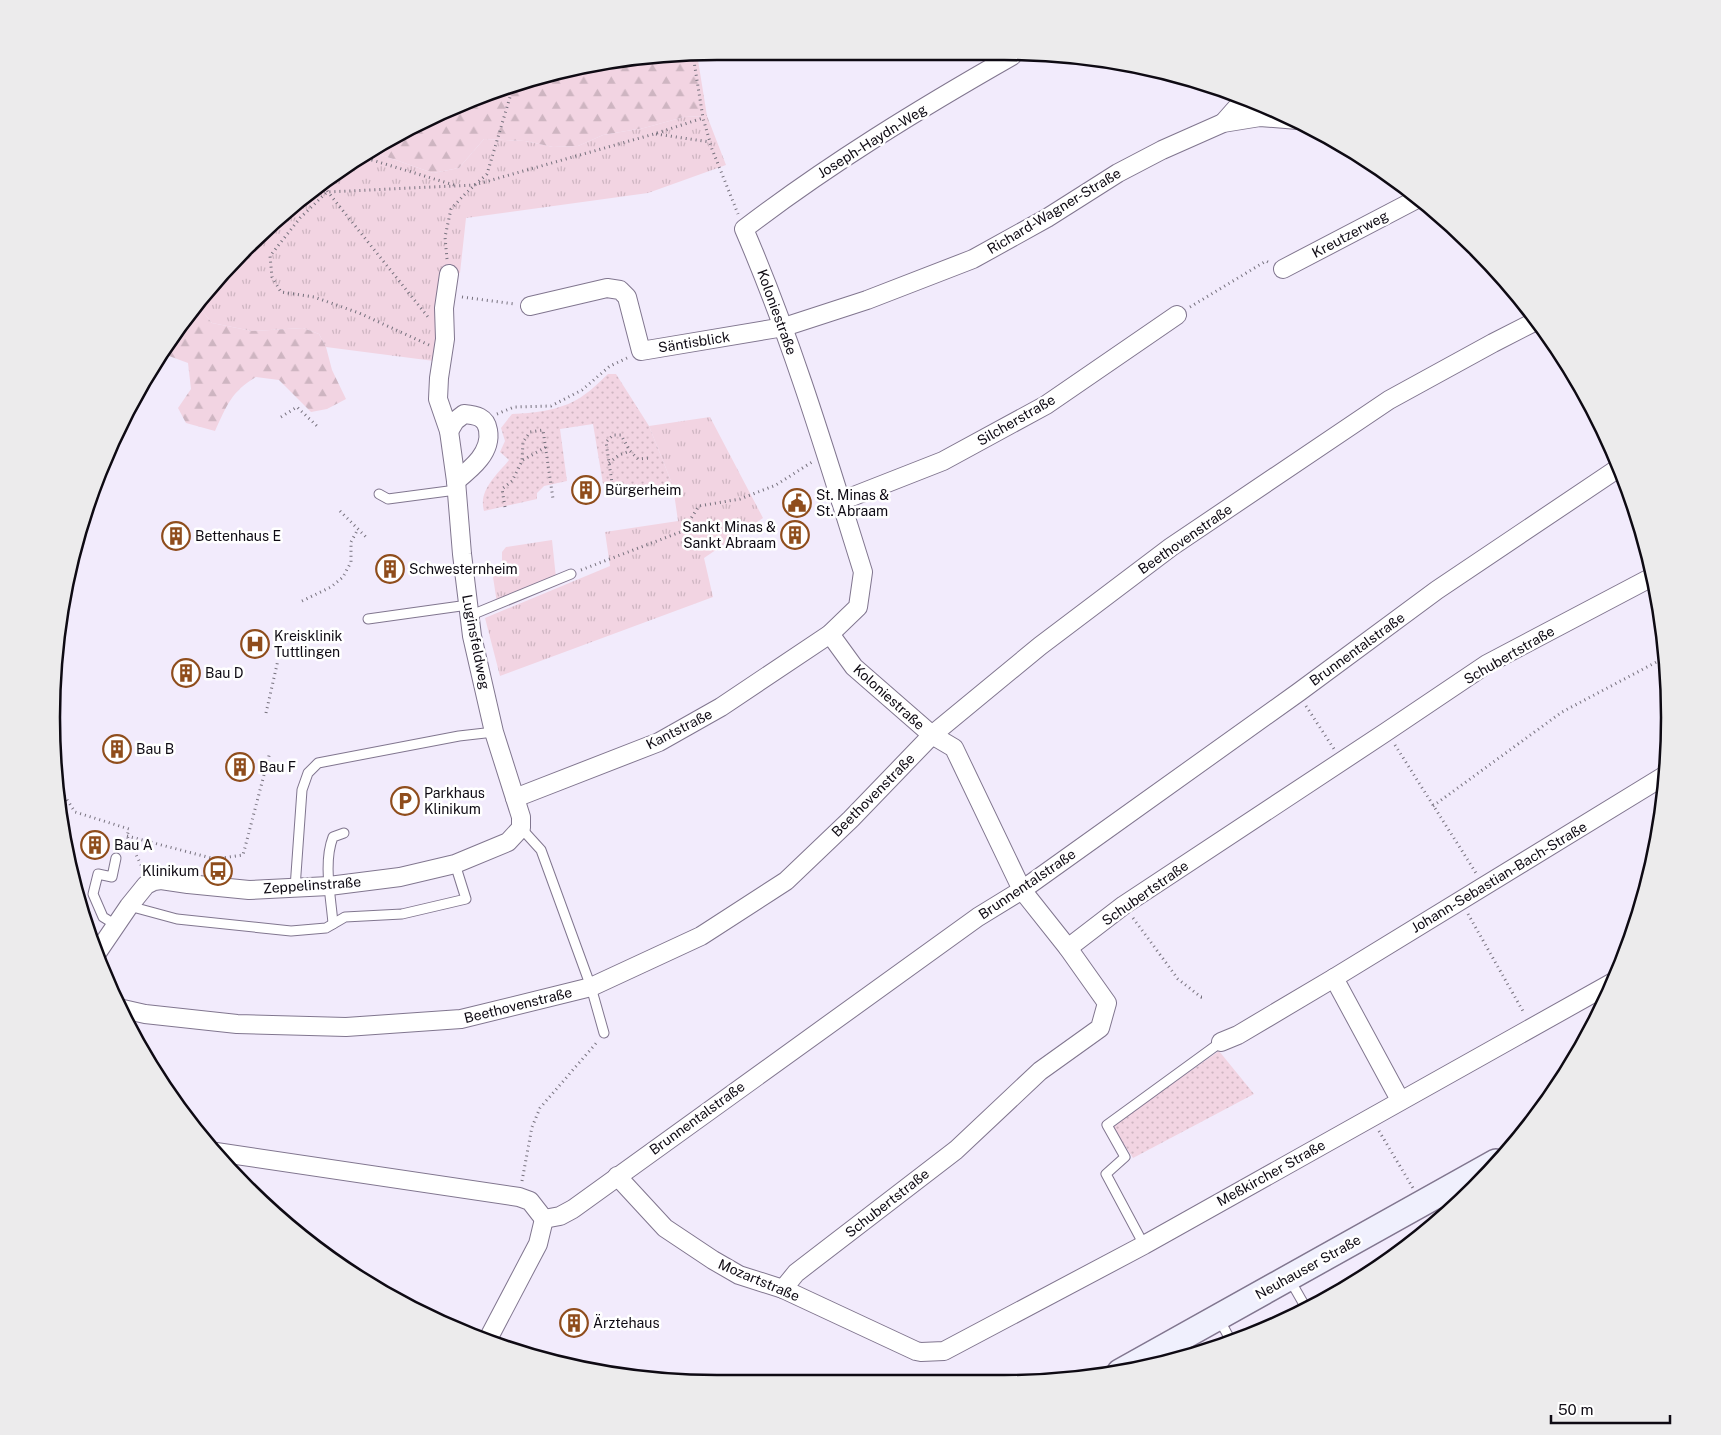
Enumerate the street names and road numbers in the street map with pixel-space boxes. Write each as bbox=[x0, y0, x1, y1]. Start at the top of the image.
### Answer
street label: Joseph-Haydn-Weg bbox=[815, 101, 930, 181]
street label: Richard-Wagner-Straße bbox=[984, 165, 1124, 257]
street label: Kreutzerweg bbox=[1309, 207, 1391, 261]
street label: Koloniestraße bbox=[754, 267, 800, 357]
street label: Säntisblick bbox=[657, 328, 731, 356]
street label: Silcherstraße bbox=[974, 391, 1058, 449]
street label: Beethovenstraße bbox=[1135, 501, 1235, 577]
street label: Luginsfeldweg bbox=[459, 593, 493, 691]
street label: Brunnentalstraße bbox=[1306, 609, 1408, 689]
street label: Schubertstraße bbox=[1461, 623, 1557, 687]
street label: Koloniestraße bbox=[850, 661, 928, 733]
street label: Kantstraße bbox=[643, 706, 715, 752]
street label: Beethovenstraße bbox=[828, 750, 918, 840]
street label: Johann-Sebastian-Bach-Straße bbox=[1408, 818, 1590, 936]
street label: Brunnentalstraße bbox=[975, 846, 1079, 922]
street label: Schubertstraße bbox=[1099, 857, 1191, 929]
street label: Zeppelinstraße bbox=[262, 874, 362, 896]
street label: Beethovenstraße bbox=[462, 984, 574, 1026]
street label: Brunnentalstraße bbox=[646, 1078, 748, 1158]
street label: Meßkircher Straße bbox=[1214, 1137, 1328, 1209]
street label: Schubertstraße bbox=[842, 1165, 932, 1241]
street label: Neuhauser Straße bbox=[1252, 1231, 1364, 1303]
street label: Mozartstraße bbox=[716, 1256, 802, 1304]

